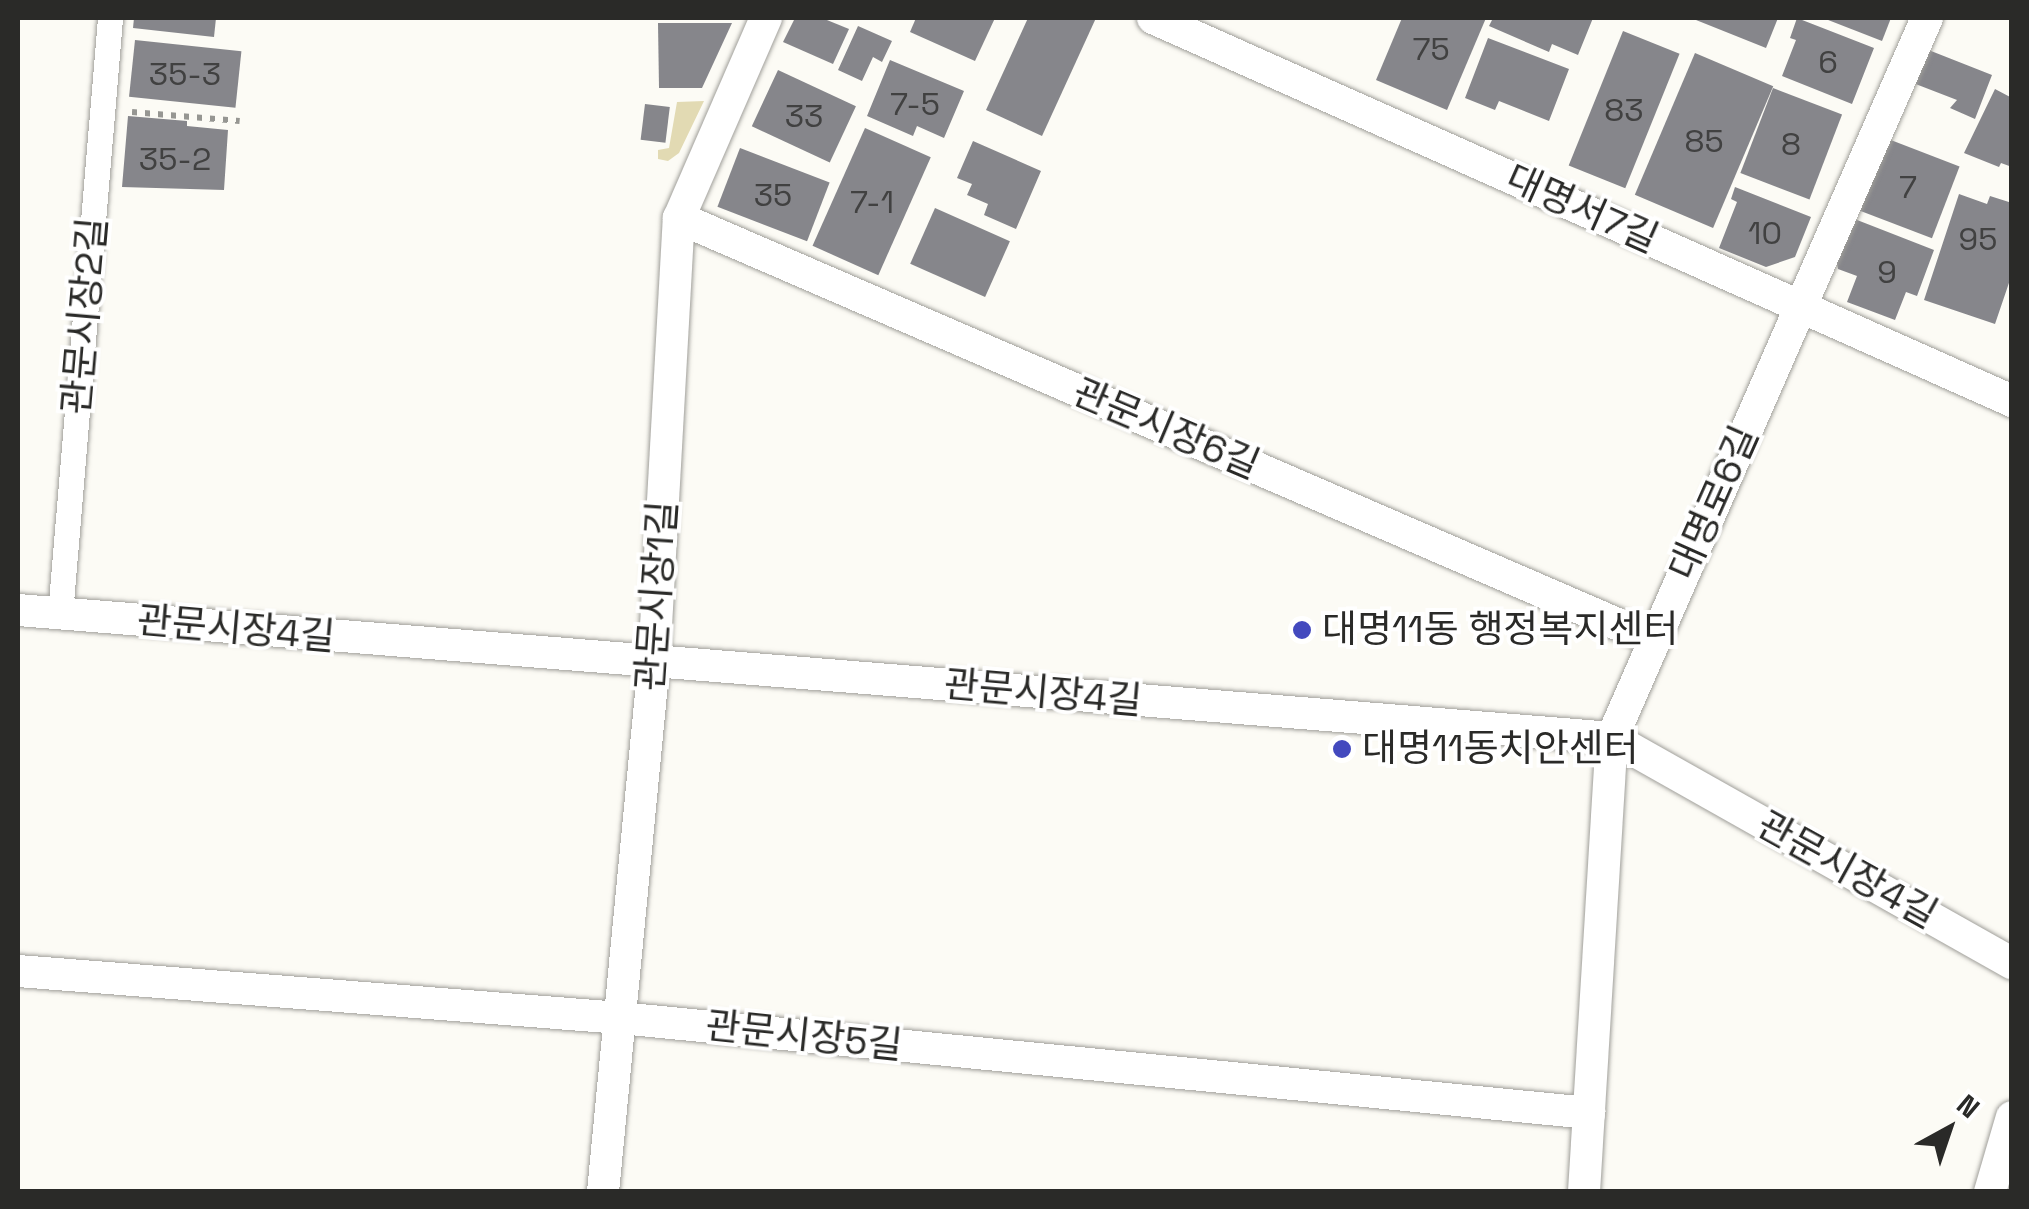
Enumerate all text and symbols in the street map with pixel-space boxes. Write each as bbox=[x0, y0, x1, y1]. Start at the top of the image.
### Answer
house number: 75 bbox=[1412, 30, 1450, 68]
house number: 6 bbox=[1818, 43, 1838, 81]
house number: 35-3 bbox=[149, 55, 221, 93]
house number: 7-5 bbox=[890, 85, 940, 123]
house number: 83 bbox=[1604, 91, 1644, 129]
house number: 33 bbox=[785, 97, 823, 135]
house number: 85 bbox=[1684, 122, 1724, 160]
house number: 8 bbox=[1781, 125, 1801, 163]
house number: 35-2 bbox=[139, 140, 211, 178]
street label: 대명서7길 bbox=[1499, 155, 1665, 263]
house number: 7 bbox=[1899, 168, 1917, 206]
house number: 35 bbox=[754, 176, 792, 214]
house number: 7-1 bbox=[850, 183, 894, 221]
house number: 10 bbox=[1748, 214, 1782, 252]
street label: 관문시장2길 bbox=[54, 216, 116, 416]
house number: 95 bbox=[1959, 220, 1997, 258]
house number: 9 bbox=[1877, 253, 1897, 291]
street label: 관문시장6길 bbox=[1066, 369, 1266, 489]
street label: 대명로6길 bbox=[1660, 419, 1768, 587]
street label: 관문시장1길 bbox=[628, 499, 686, 693]
street label: 관문시장4길 bbox=[135, 598, 337, 660]
place label: 대명11동 행정복지센터 bbox=[1322, 607, 1678, 653]
marker: 대명11동 행정복지센터 bbox=[1291, 619, 1313, 641]
street label: 관문시장4길 bbox=[942, 662, 1144, 724]
place label: 대명11동치안센터 bbox=[1362, 726, 1638, 772]
marker: 대명11동치안센터 bbox=[1331, 738, 1353, 760]
street label: 관문시장4길 bbox=[1749, 802, 1945, 938]
street label: 관문시장5길 bbox=[703, 1003, 905, 1069]
north arrow bbox=[1899, 1079, 1999, 1179]
text: N bbox=[1950, 1086, 1987, 1126]

